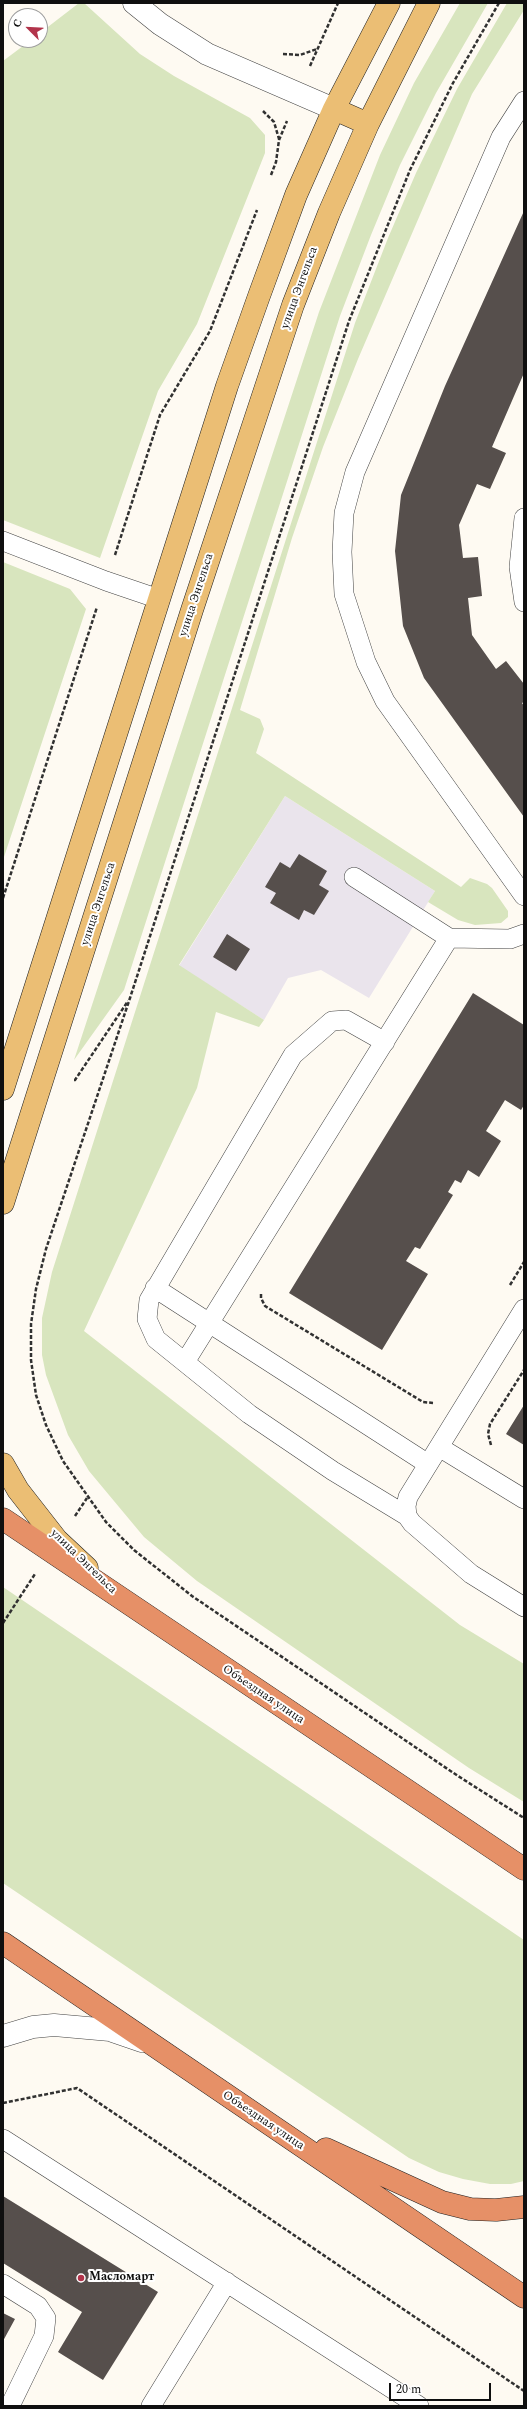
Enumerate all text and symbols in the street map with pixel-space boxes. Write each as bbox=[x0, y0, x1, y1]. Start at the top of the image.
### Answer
north arrow bbox=[8, 8, 48, 48]
text: С bbox=[8, 16, 27, 30]
street label: улица Энгельса bbox=[278, 245, 322, 331]
street label: улица Энгельса bbox=[177, 552, 217, 638]
street label: улица Энгельса bbox=[79, 861, 119, 947]
street label: улица Энгельса bbox=[47, 1527, 119, 1597]
street label: Объездная улица bbox=[219, 1662, 307, 1728]
street label: Объездная улица bbox=[219, 2088, 307, 2154]
place label: Масломарт bbox=[89, 2271, 154, 2285]
marker: Масломарт bbox=[76, 2273, 86, 2283]
scale bar bbox=[391, 2375, 493, 2401]
text: 20 m bbox=[396, 2380, 421, 2399]

